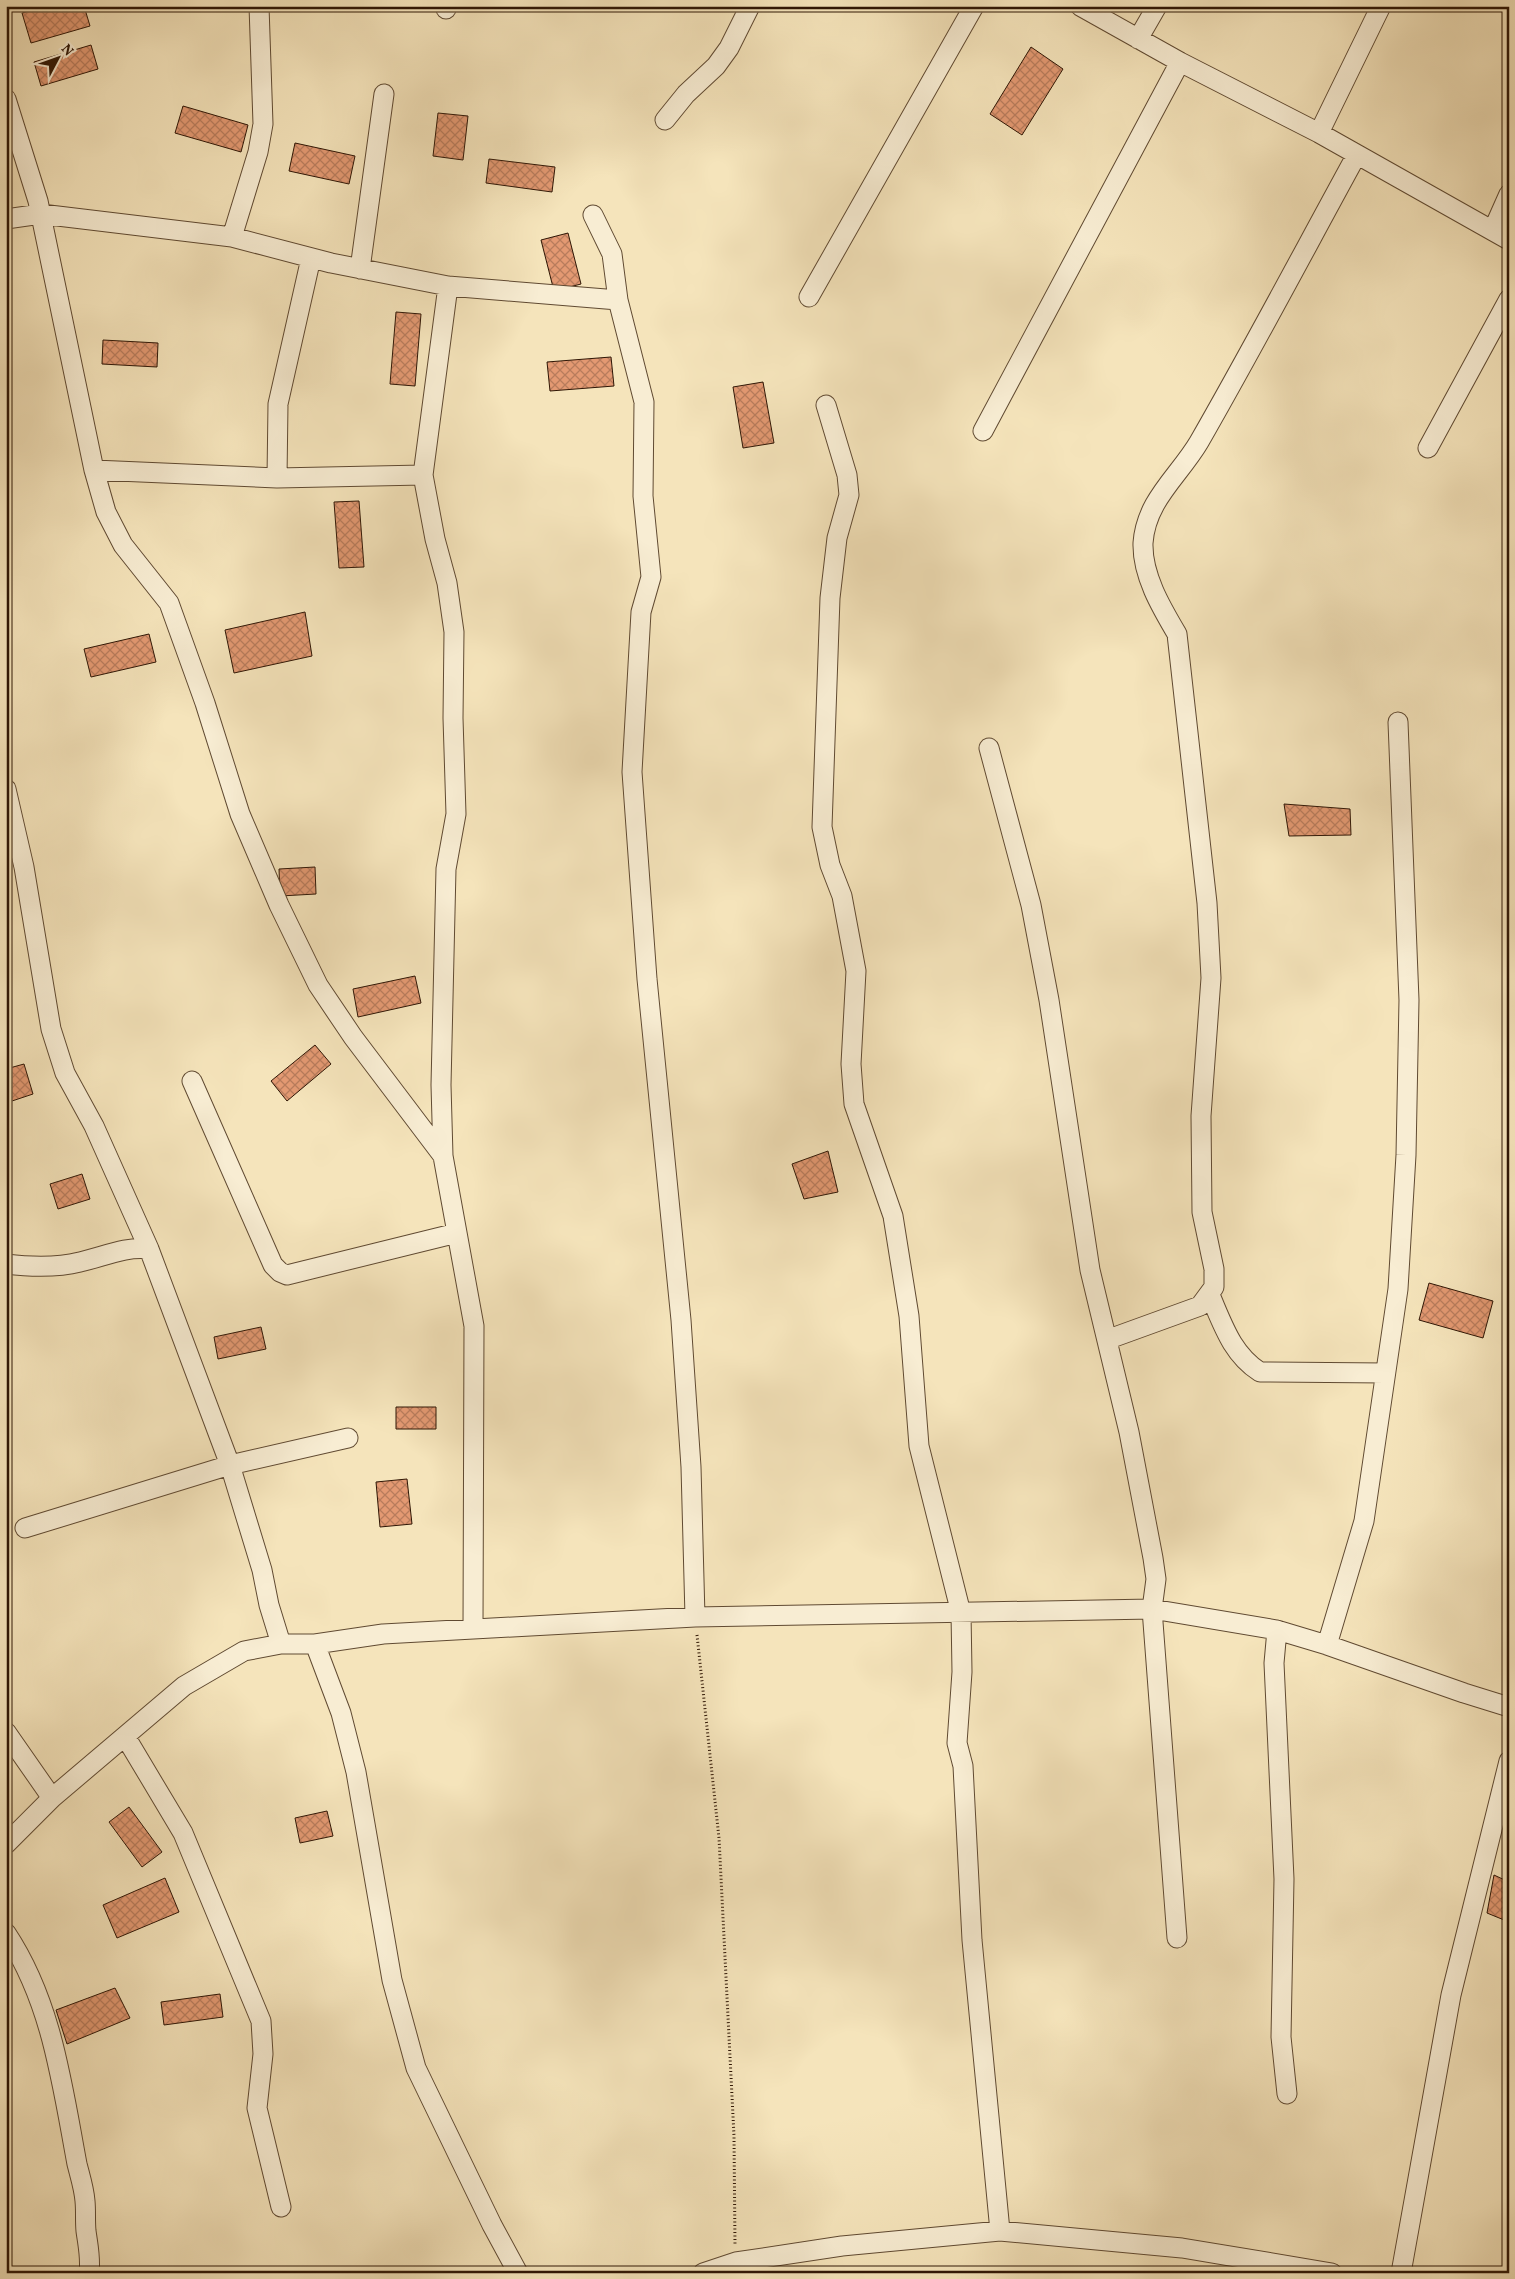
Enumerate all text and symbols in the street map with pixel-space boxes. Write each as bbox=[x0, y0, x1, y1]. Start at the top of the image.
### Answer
north arrow bbox=[32, 32, 82, 82]
text: N bbox=[56, 40, 77, 61]

